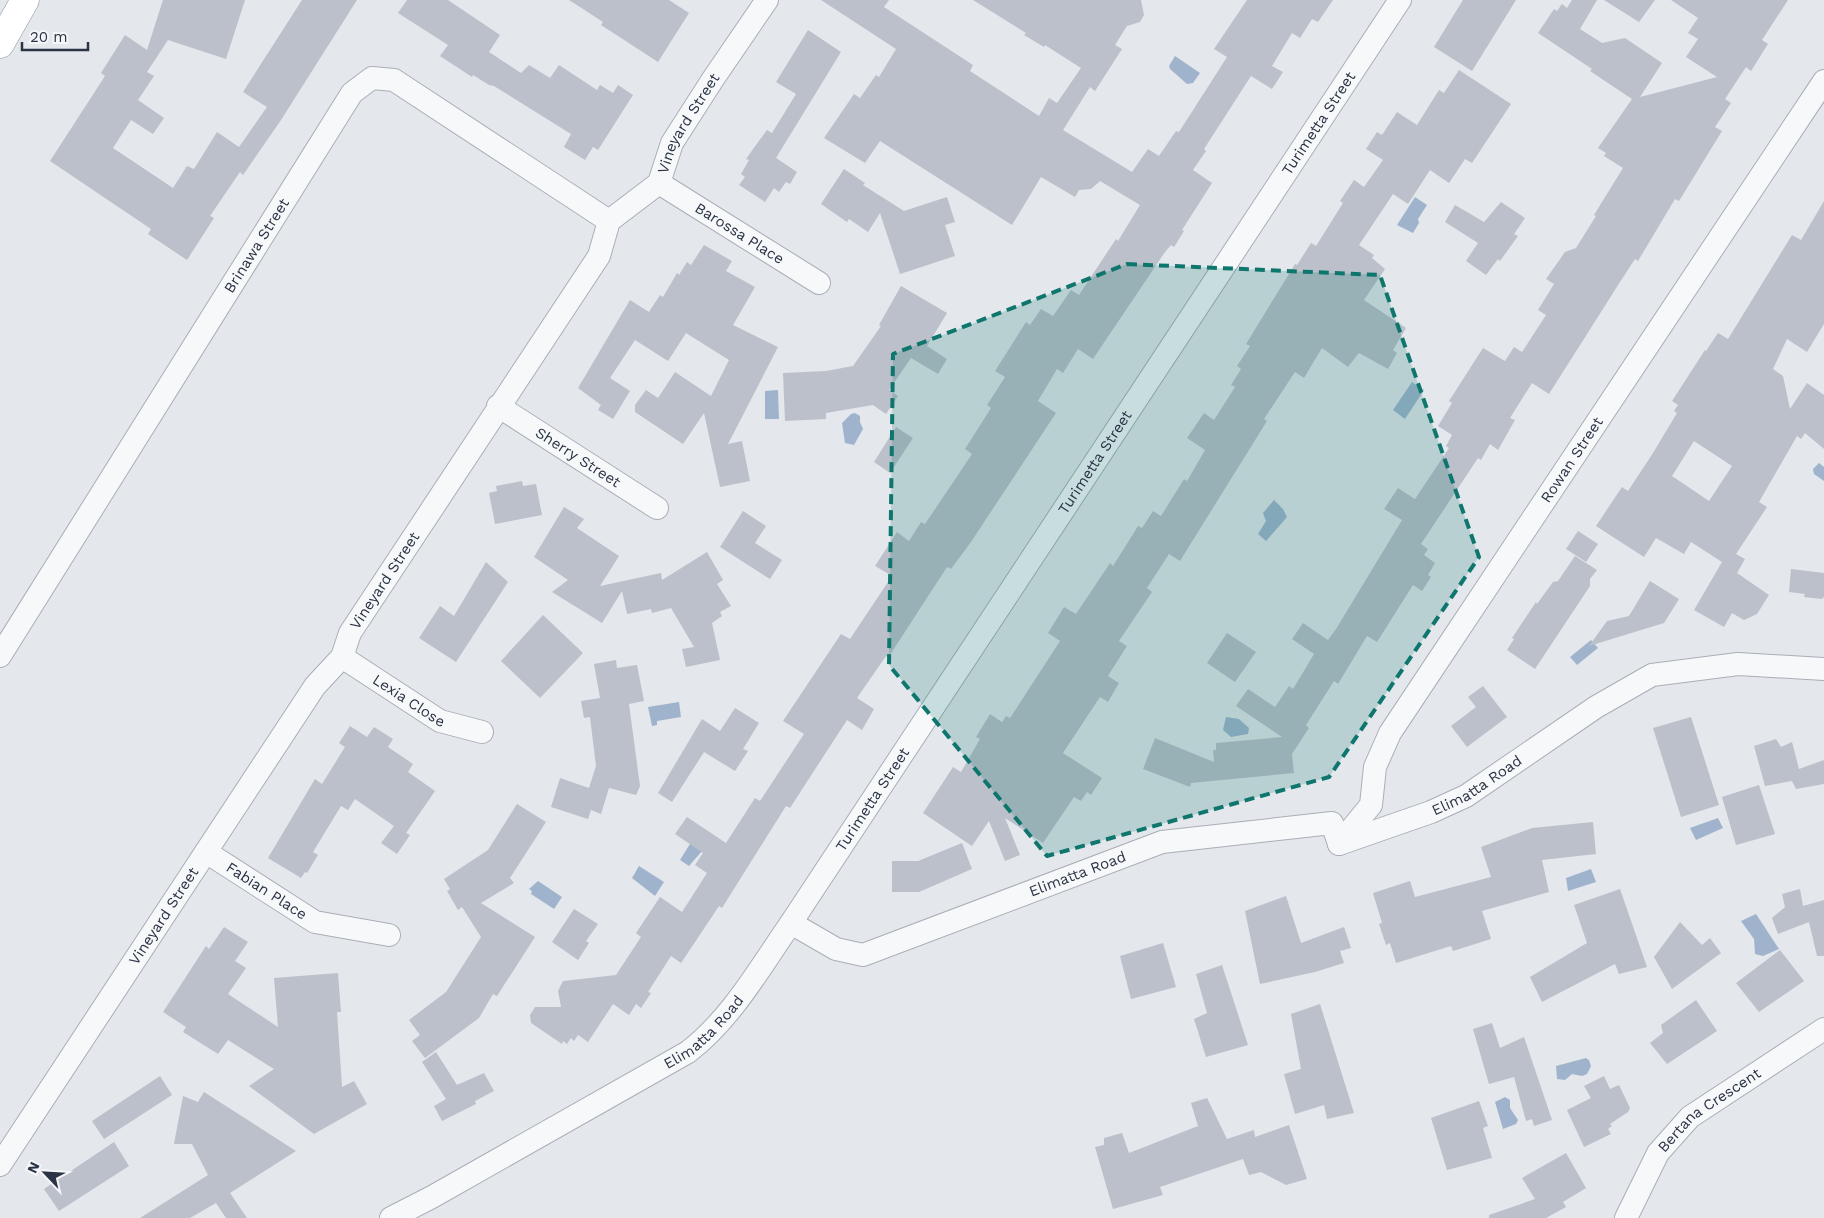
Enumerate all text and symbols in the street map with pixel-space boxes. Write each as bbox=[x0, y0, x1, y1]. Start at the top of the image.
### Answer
scale bar bbox=[22, 20, 89, 52]
text: 20 m bbox=[30, 28, 68, 46]
street label: Turimetta Street bbox=[1278, 68, 1360, 179]
street label: Vineyard Street bbox=[654, 69, 724, 176]
street label: Brinawa Street bbox=[220, 194, 293, 296]
street label: Barossa Place bbox=[692, 199, 787, 268]
street label: Turimetta Street bbox=[1054, 406, 1136, 517]
street label: Rowan Street bbox=[1537, 413, 1607, 506]
street label: Sherry Street bbox=[532, 423, 624, 492]
street label: Vineyard Street bbox=[346, 528, 424, 633]
street label: Lexia Close bbox=[369, 671, 447, 731]
street label: Turimetta Street bbox=[832, 744, 914, 855]
street label: Elimatta Road bbox=[1429, 751, 1525, 819]
street label: Elimatta Road bbox=[1026, 847, 1128, 900]
street label: Fabian Place bbox=[223, 858, 310, 923]
street label: Vineyard Street bbox=[125, 863, 203, 968]
street label: Elimatta Road bbox=[661, 992, 747, 1073]
street label: Bertana Crescent bbox=[1654, 1064, 1765, 1156]
north arrow bbox=[20, 1148, 70, 1198]
text: N bbox=[24, 1159, 43, 1176]

